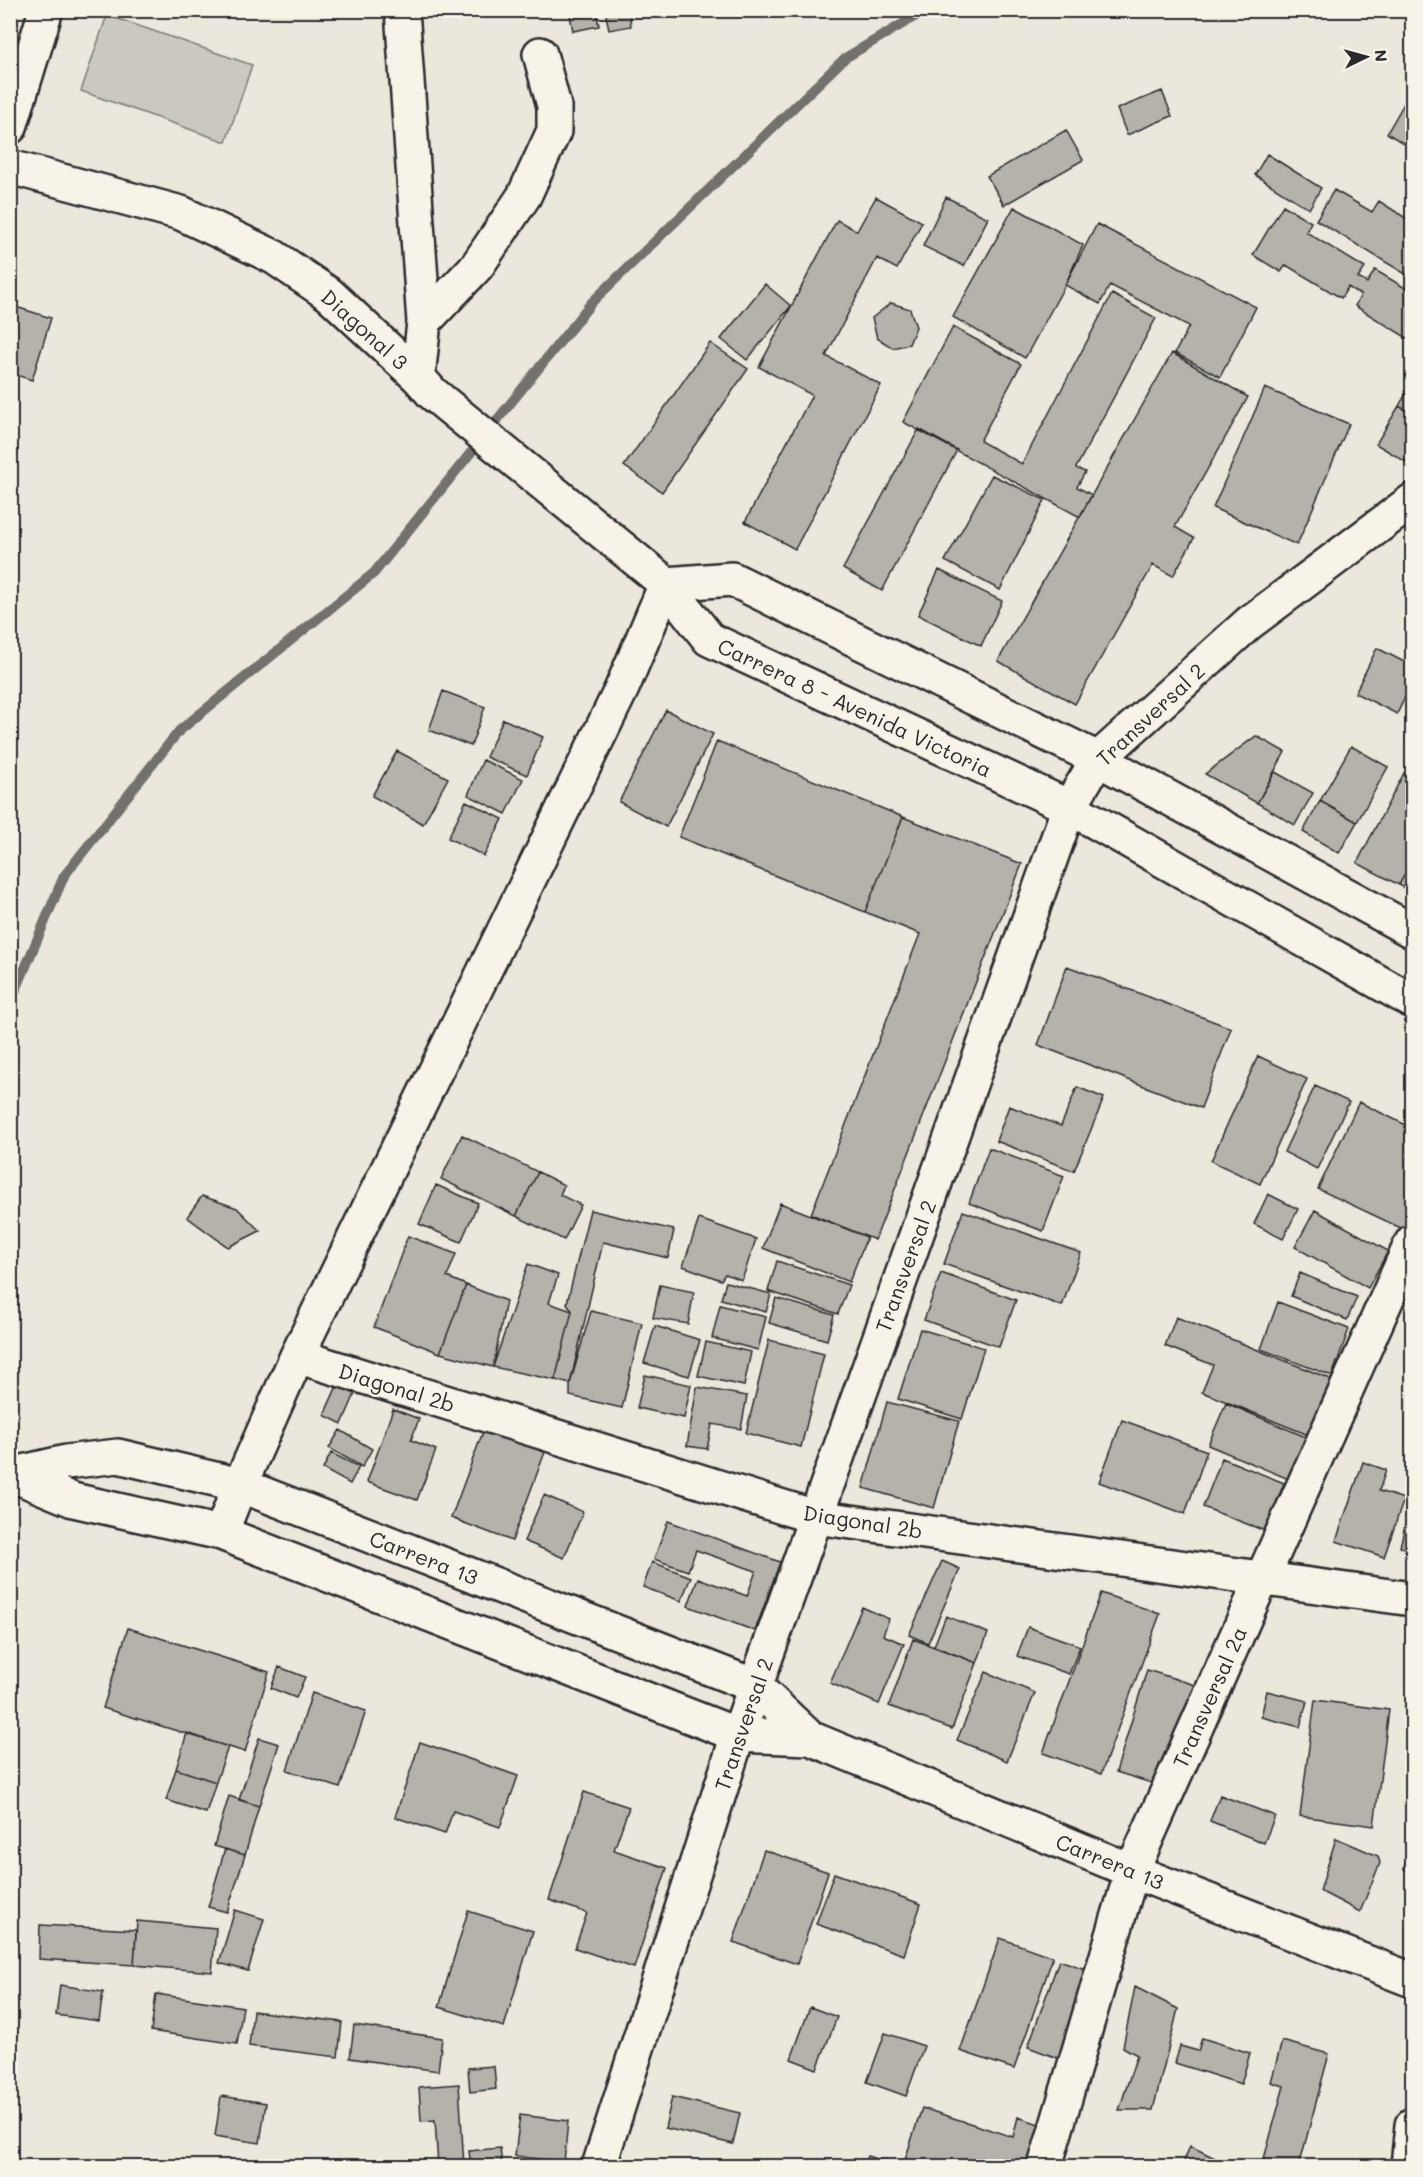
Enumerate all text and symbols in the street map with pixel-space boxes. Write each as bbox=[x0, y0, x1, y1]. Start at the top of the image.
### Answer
north arrow bbox=[1336, 27, 1396, 87]
text: N bbox=[1370, 49, 1392, 63]
street label: Diagonal 3 bbox=[316, 283, 414, 375]
street label: Carrera 8 - Avenida Victoria bbox=[714, 632, 996, 782]
street label: Transversal 2 bbox=[1090, 657, 1210, 771]
street label: Transversal 2 bbox=[869, 1196, 941, 1336]
street label: Diagonal 2b bbox=[336, 1356, 458, 1418]
street label: Diagonal 2b bbox=[801, 1498, 925, 1544]
street label: Carrera 13 bbox=[366, 1524, 482, 1590]
street label: Transversal 2a bbox=[1166, 1622, 1252, 1772]
street label: Transversal 2 bbox=[708, 1654, 778, 1794]
street label: Carrera 13 bbox=[1052, 1827, 1168, 1895]

